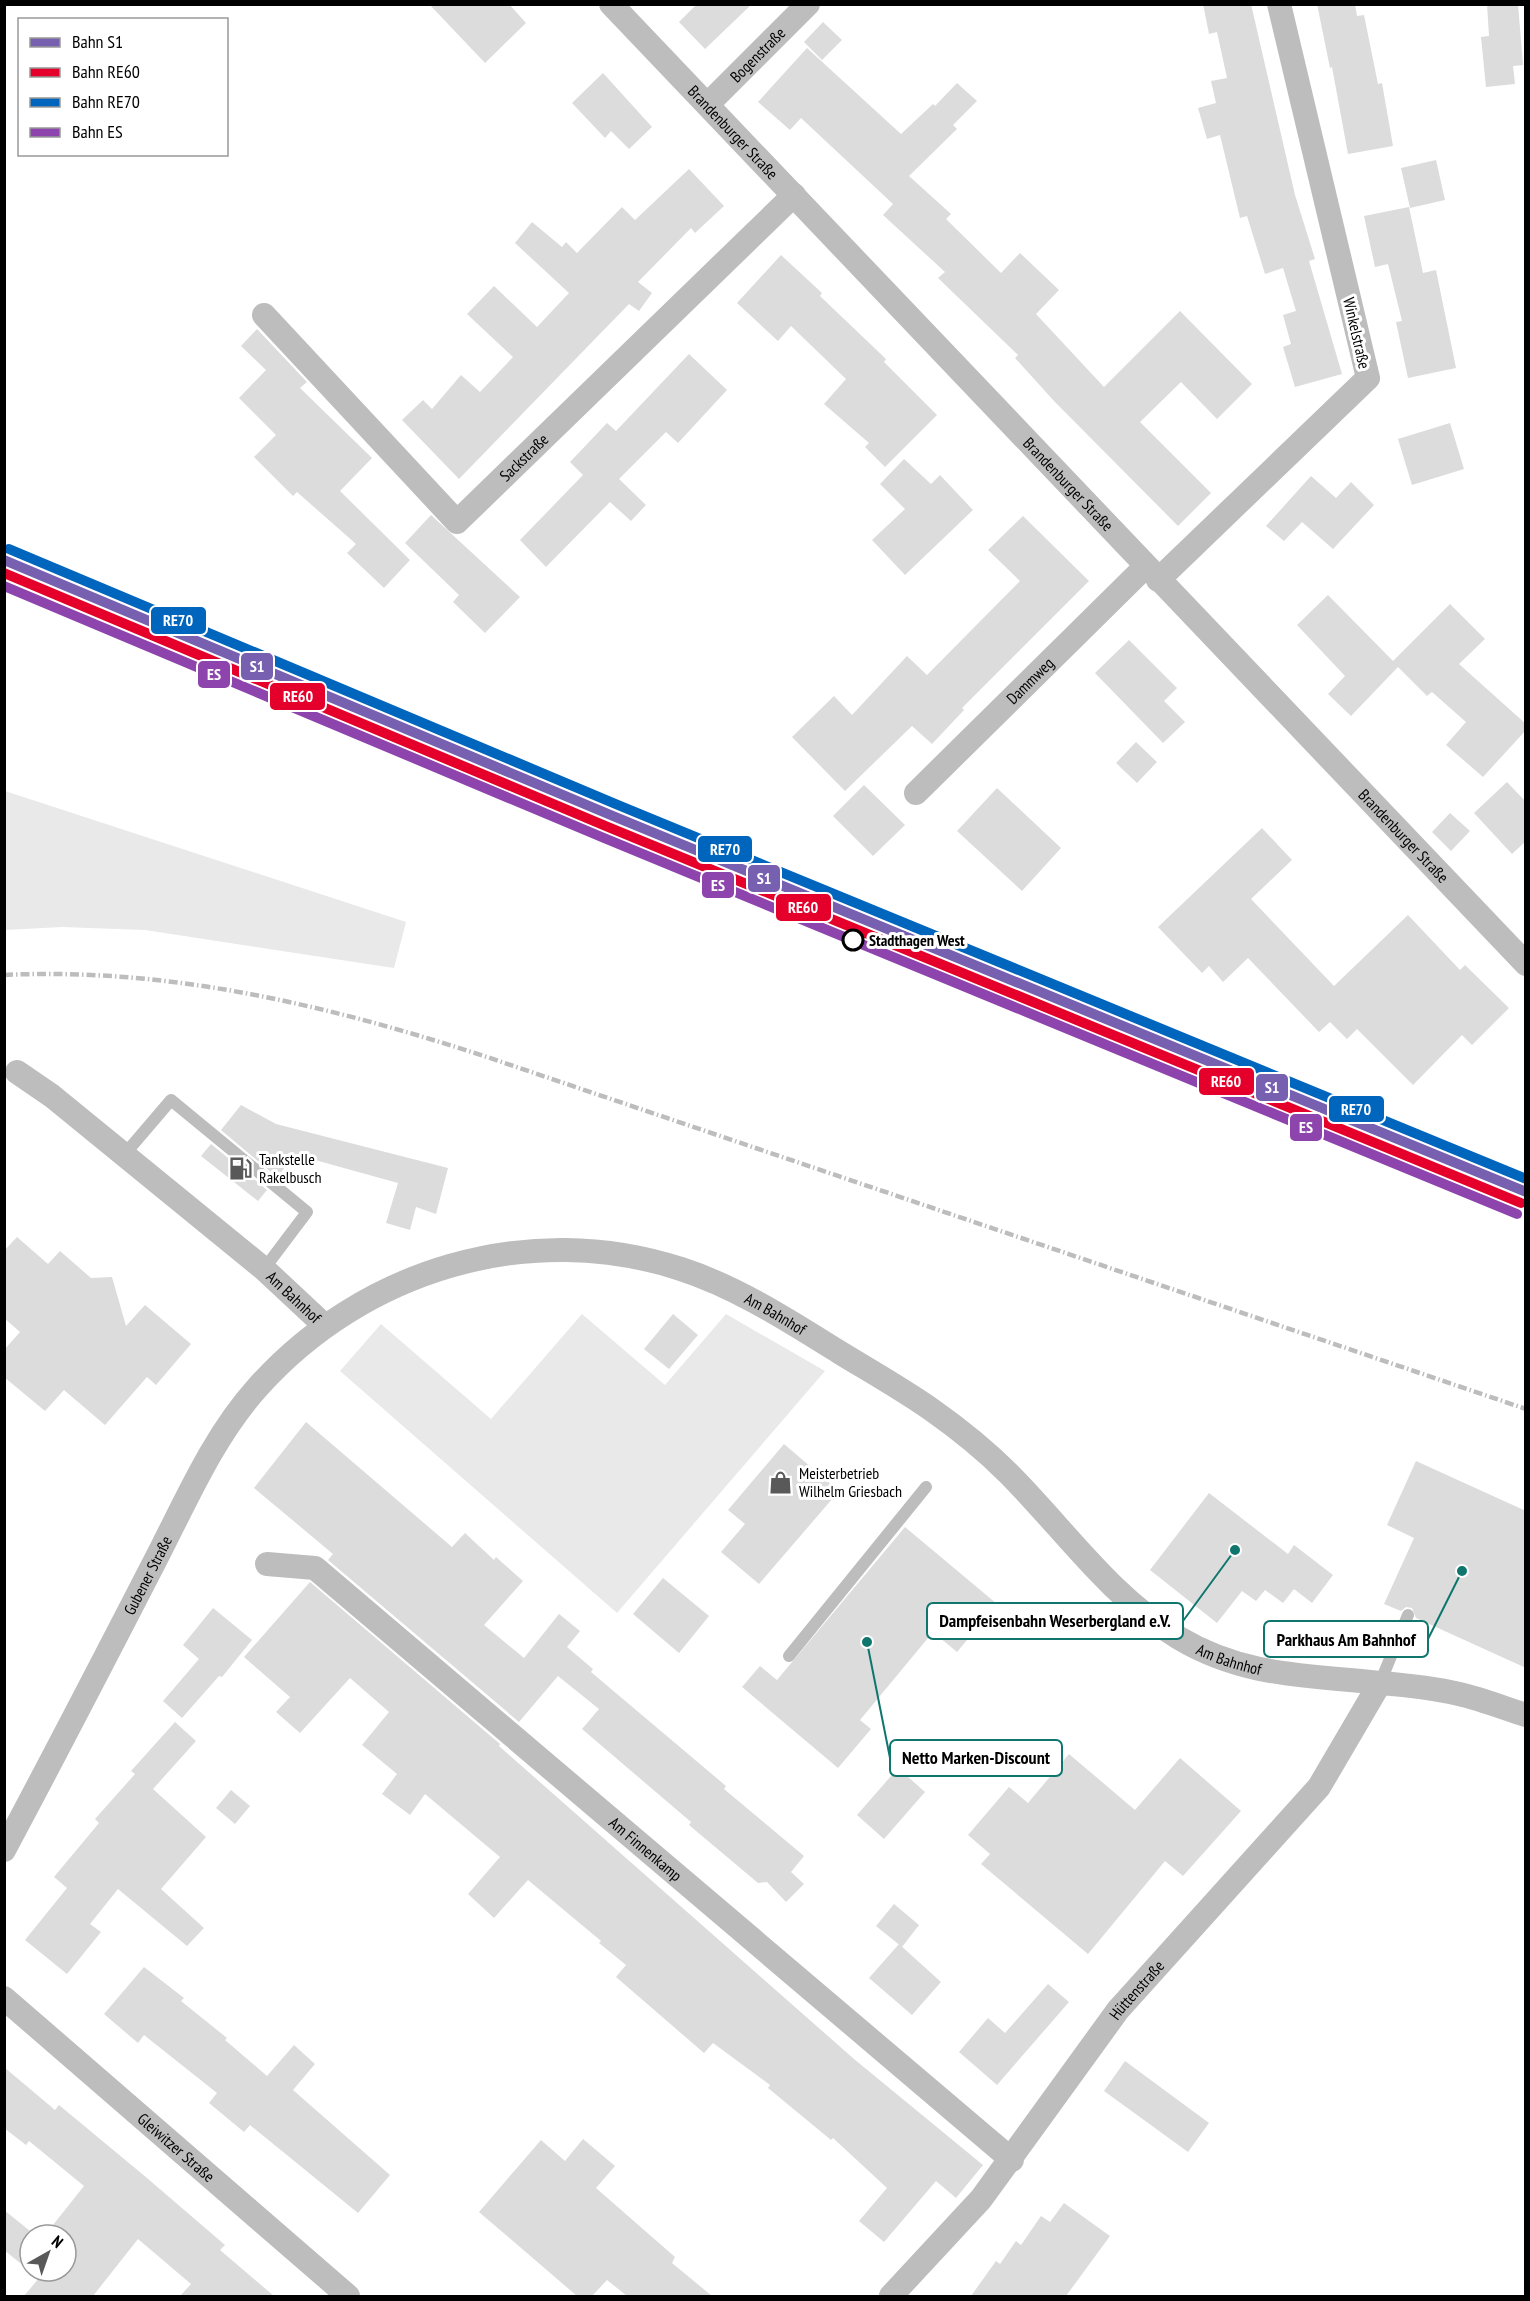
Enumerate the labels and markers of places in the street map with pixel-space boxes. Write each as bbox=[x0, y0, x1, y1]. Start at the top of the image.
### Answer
marker: Stadthagen West bbox=[842, 929, 864, 951]
place label: Stadthagen West bbox=[869, 930, 965, 950]
place label: Tankstelle Rakelbusch bbox=[259, 1149, 322, 1187]
fuel station icon: Tankstelle Rakelbusch bbox=[228, 1155, 254, 1181]
place label: Meisterbetrieb Wilhelm Griesbach bbox=[799, 1463, 902, 1501]
shop icon: Meisterbetrieb Wilhelm Griesbach bbox=[768, 1469, 794, 1495]
callout: Dampfeisenbahn Weserbergland e.V. bbox=[927, 1603, 1183, 1639]
callout: Parkhaus Am Bahnhof bbox=[1264, 1621, 1428, 1657]
callout: Netto Marken-Discount bbox=[890, 1740, 1062, 1776]

